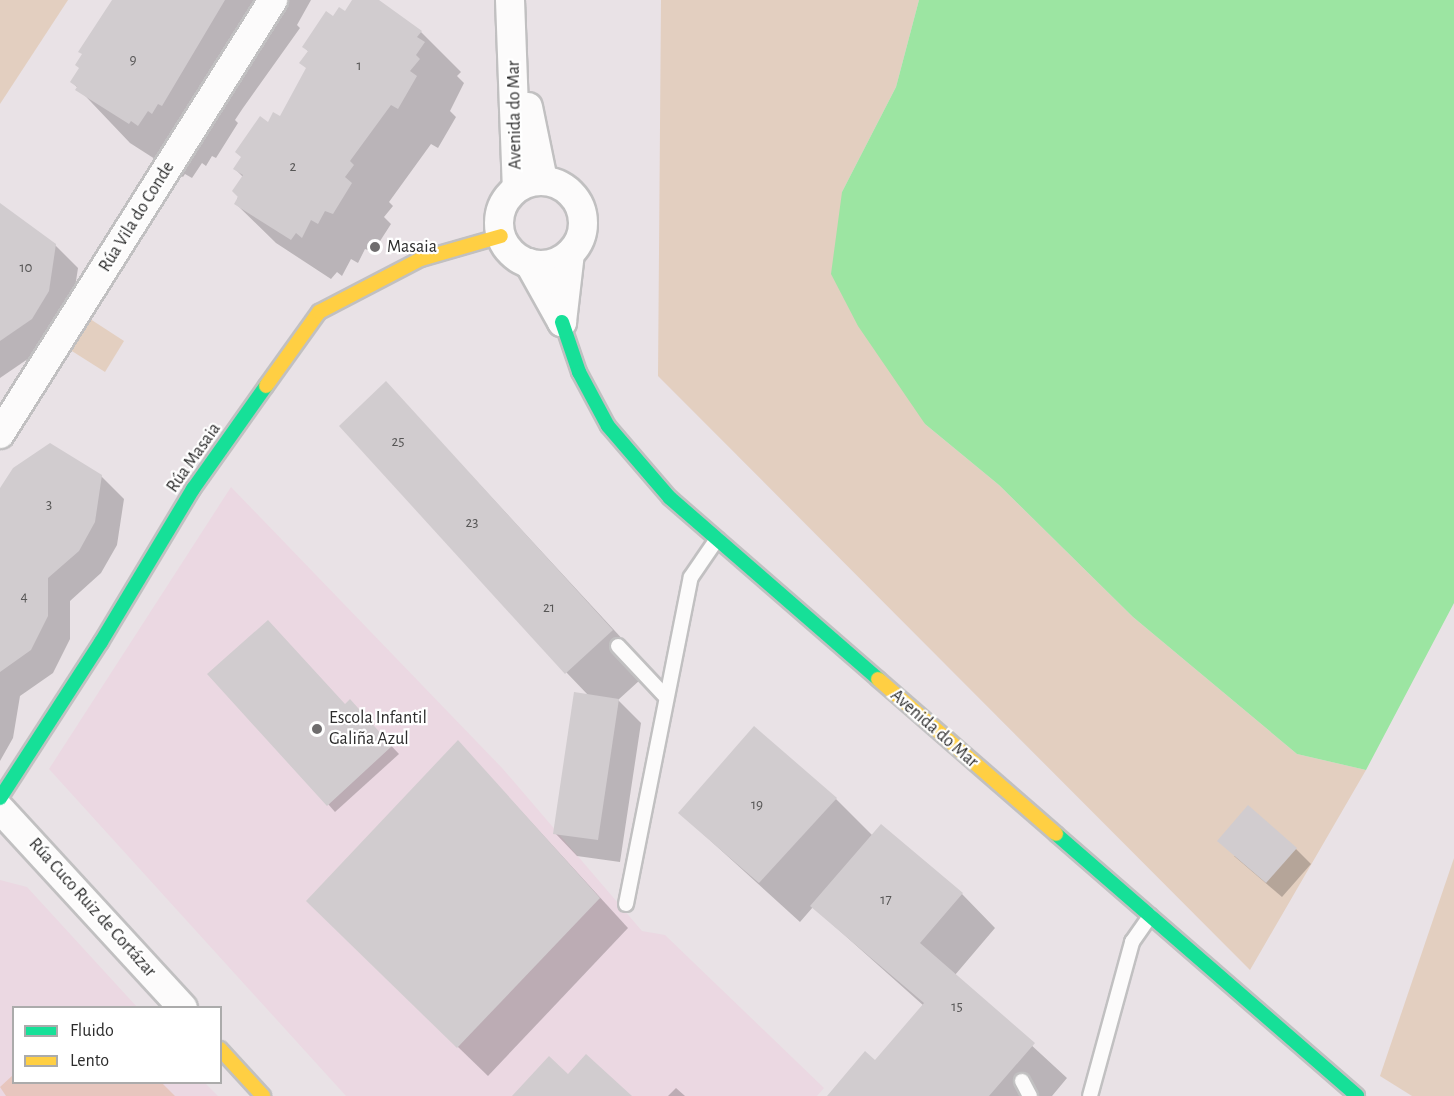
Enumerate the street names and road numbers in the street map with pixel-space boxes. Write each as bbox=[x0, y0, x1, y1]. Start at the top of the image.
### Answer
street label: Avenida do Mar bbox=[503, 60, 527, 170]
street label: Rúa Vila do Conde bbox=[94, 158, 180, 276]
street label: Rúa Masaia bbox=[162, 419, 226, 497]
street label: Avenida do Mar bbox=[886, 685, 982, 773]
street label: Rúa Cuco Ruiz de Cortázar bbox=[24, 834, 160, 982]

